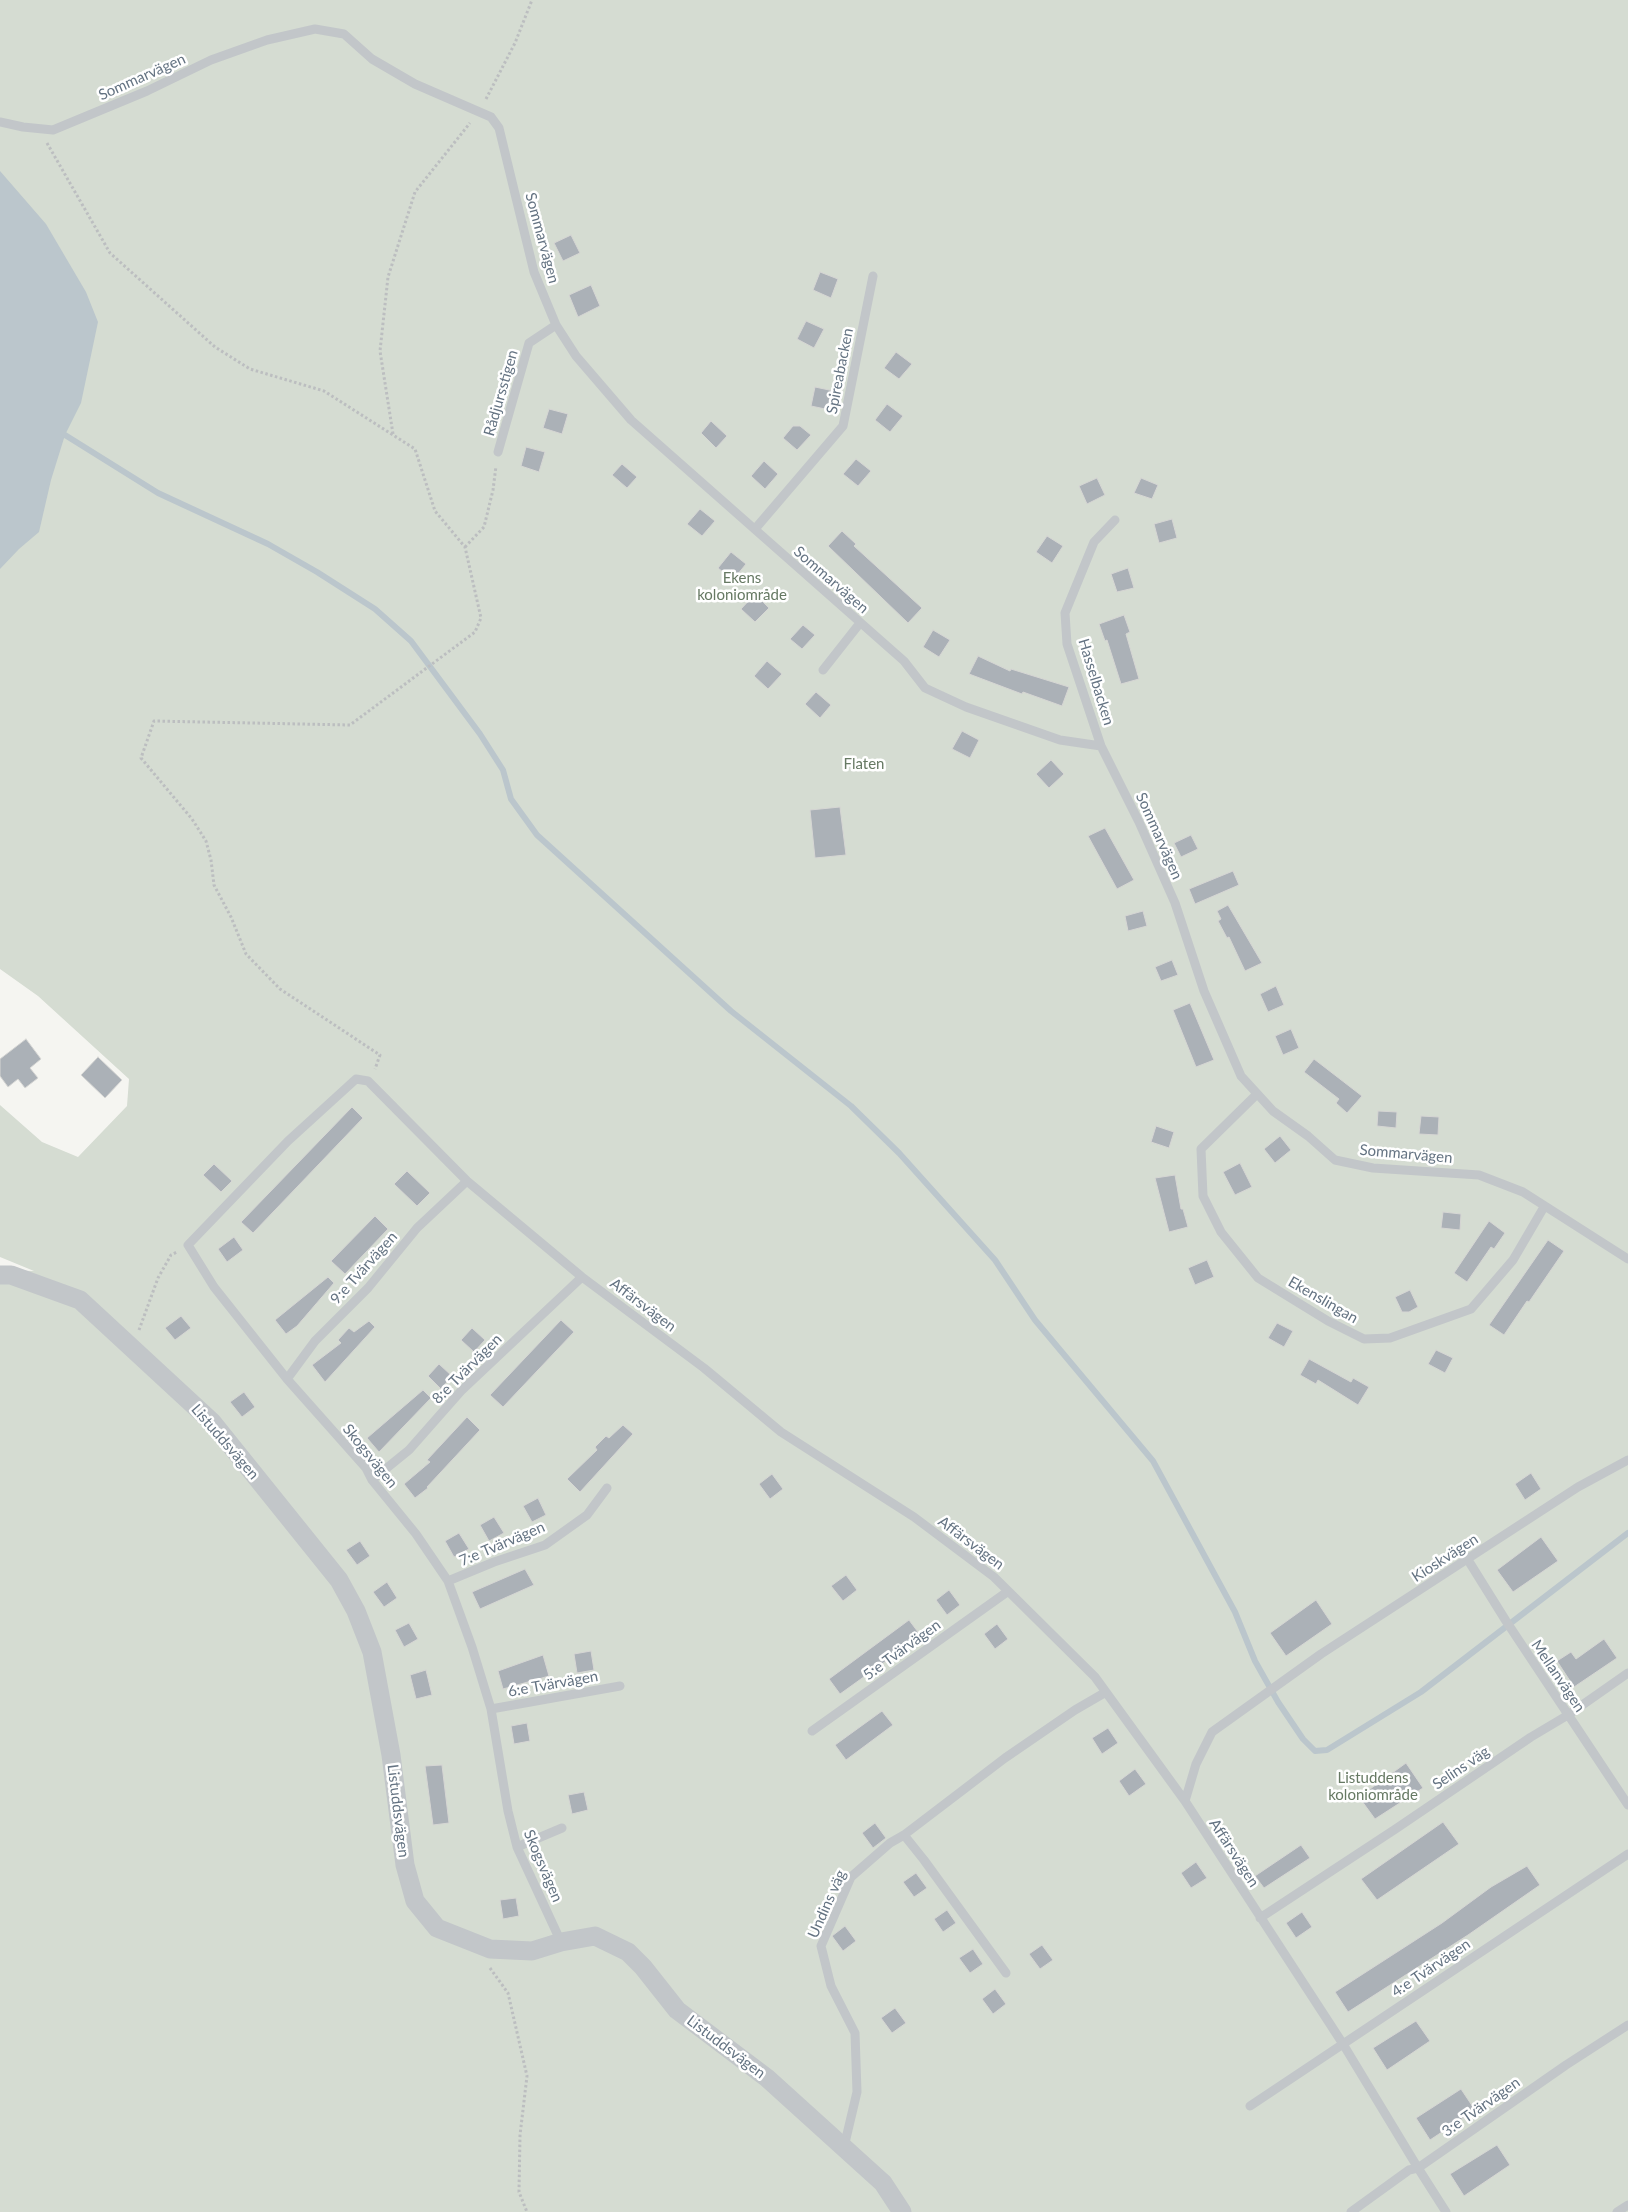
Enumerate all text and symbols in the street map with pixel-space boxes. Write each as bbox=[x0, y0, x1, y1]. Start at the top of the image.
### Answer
street label: Sommarvägen bbox=[96, 50, 188, 104]
street label: Sommarvägen bbox=[521, 191, 563, 285]
street label: Spireabacken bbox=[823, 327, 857, 415]
street label: Rådjursstigen bbox=[480, 348, 522, 438]
street label: Sommarvägen bbox=[790, 543, 872, 617]
park label: Ekens koloniområde bbox=[697, 569, 787, 604]
street label: Hasselbacken bbox=[1074, 637, 1118, 727]
park label: Flaten bbox=[844, 755, 884, 773]
street label: Sommarvägen bbox=[1132, 790, 1186, 882]
street label: Sommarvägen bbox=[1359, 1141, 1453, 1167]
street label: 9:e Tvärvägen bbox=[327, 1228, 401, 1308]
street label: Ekenslingan bbox=[1285, 1273, 1361, 1327]
street label: Affärsvägen bbox=[606, 1274, 680, 1336]
street label: 8:e Tvärvägen bbox=[428, 1330, 506, 1408]
street label: Listuddsvägen bbox=[187, 1401, 263, 1483]
street label: Skogsvägen bbox=[339, 1420, 401, 1492]
street label: Affärsvägen bbox=[934, 1512, 1008, 1574]
street label: 7:e Tvärvägen bbox=[456, 1518, 548, 1570]
street label: Kioskvägen bbox=[1409, 1530, 1481, 1586]
street label: 5:e Tvärvägen bbox=[860, 1616, 944, 1684]
street label: Mellanvägen bbox=[1527, 1636, 1589, 1716]
street label: 6:e Tvärvägen bbox=[507, 1667, 599, 1701]
street label: Selins väg bbox=[1429, 1742, 1493, 1794]
street label: Listuddsvägen bbox=[383, 1763, 413, 1859]
park label: Listuddens koloniområde bbox=[1328, 1769, 1418, 1804]
street label: Affärsvägen bbox=[1205, 1815, 1263, 1891]
street label: Skogsvägen bbox=[520, 1827, 566, 1905]
street label: Undins väg bbox=[804, 1867, 850, 1941]
street label: 4:e Tvärvägen bbox=[1388, 1935, 1474, 2001]
street label: Listuddsvägen bbox=[683, 2012, 769, 2082]
street label: 3:e Tvärvägen bbox=[1438, 2073, 1524, 2141]

